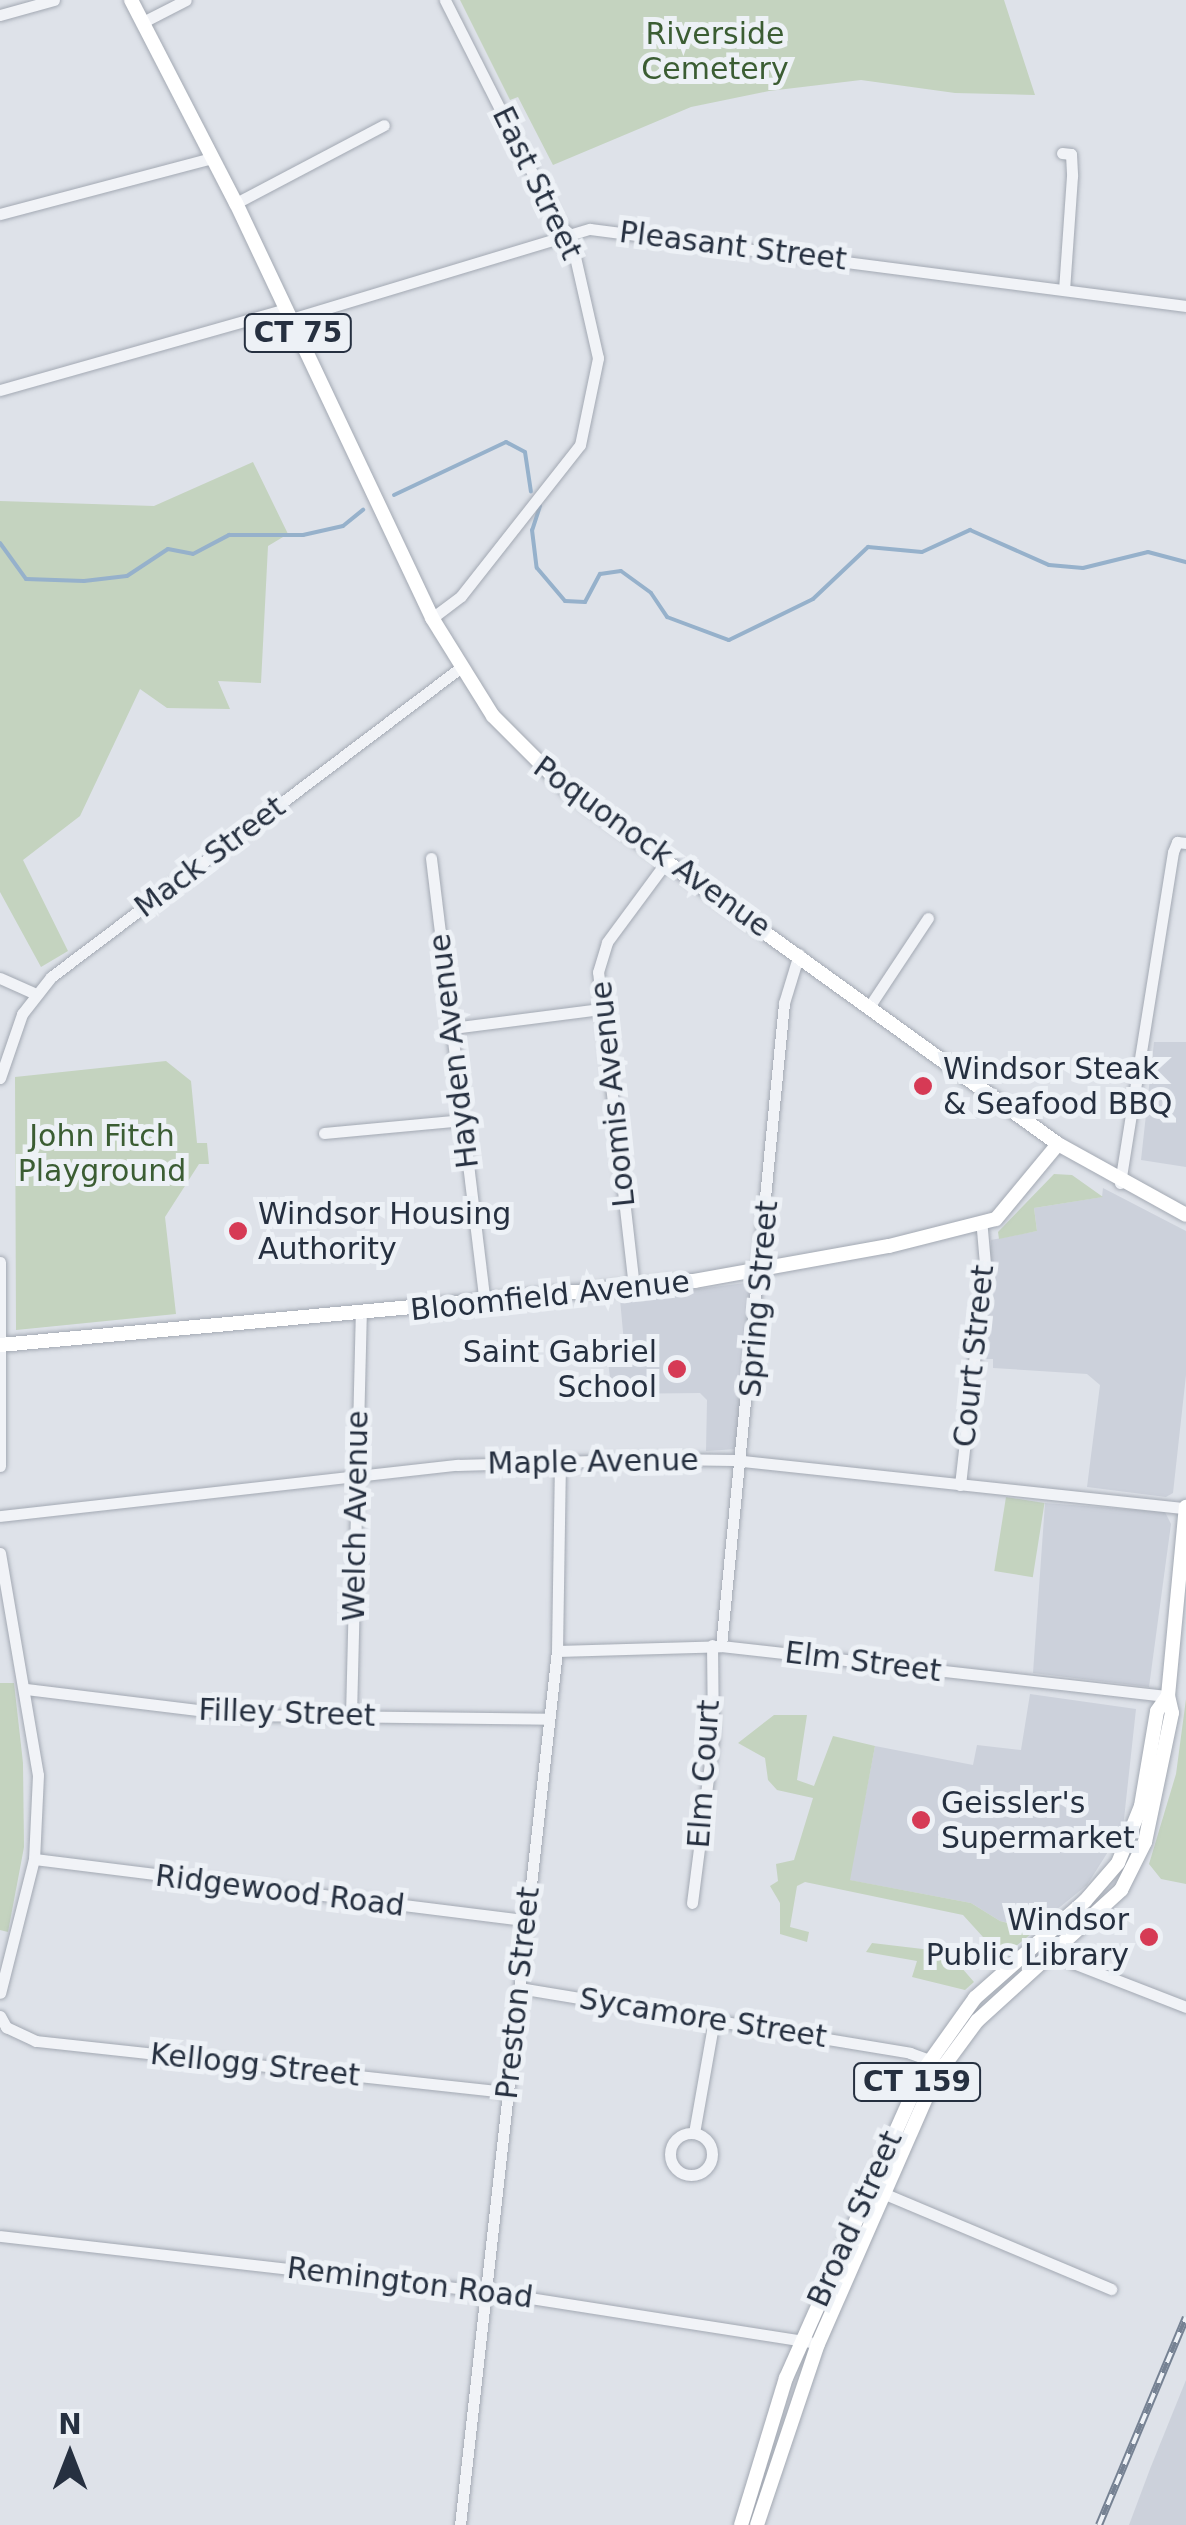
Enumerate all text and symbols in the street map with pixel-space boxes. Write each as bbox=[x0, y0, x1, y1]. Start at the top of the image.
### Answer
park label: Riverside Cemetery bbox=[641, 16, 789, 86]
street label: East Street bbox=[485, 101, 589, 265]
street label: Pleasant Street bbox=[617, 214, 849, 278]
road number: CT 75 bbox=[243, 310, 353, 356]
street label: Poquonock Avenue bbox=[527, 749, 777, 945]
street label: Mack Street bbox=[128, 789, 292, 925]
street label: Hayden Avenue bbox=[422, 932, 486, 1170]
street label: Loomis Avenue bbox=[583, 979, 643, 1209]
place label: Windsor Steak & Seafood BBQ bbox=[943, 1051, 1172, 1122]
marker: Windsor Steak & Seafood BBQ bbox=[912, 1075, 934, 1097]
park label: John Fitch Playground bbox=[18, 1118, 186, 1188]
place label: Windsor Housing Authority bbox=[258, 1196, 511, 1266]
street label: Spring Street bbox=[732, 1199, 786, 1399]
marker: Windsor Housing Authority bbox=[227, 1220, 249, 1242]
street label: Bloomfield Avenue bbox=[409, 1263, 691, 1329]
street label: Court Street bbox=[947, 1263, 1001, 1449]
place label: Saint Gabriel School bbox=[463, 1334, 657, 1404]
marker: Saint Gabriel School bbox=[666, 1358, 688, 1380]
street label: Welch Avenue bbox=[336, 1410, 376, 1622]
street label: Maple Avenue bbox=[487, 1442, 699, 1482]
street label: Elm Street bbox=[783, 1635, 943, 1689]
street label: Filley Street bbox=[198, 1692, 376, 1734]
street label: Elm Court bbox=[681, 1699, 727, 1849]
place label: Geissler's Supermarket bbox=[941, 1785, 1135, 1856]
marker: Geissler's Supermarket bbox=[910, 1809, 932, 1831]
street label: Ridgewood Road bbox=[153, 1858, 407, 1924]
street label: Preston Street bbox=[489, 1885, 547, 2101]
place label: Windsor Public Library bbox=[926, 1902, 1129, 1972]
marker: Windsor Public Library bbox=[1138, 1926, 1160, 1948]
street label: Sycamore Street bbox=[577, 1981, 829, 2055]
street label: Kellogg Street bbox=[148, 2036, 362, 2094]
road number: CT 159 bbox=[852, 2059, 982, 2105]
street label: Broad Street bbox=[800, 2125, 910, 2313]
street label: Remington Road bbox=[285, 2250, 535, 2316]
north arrow bbox=[20, 2405, 120, 2505]
text: N bbox=[58, 2408, 82, 2441]

